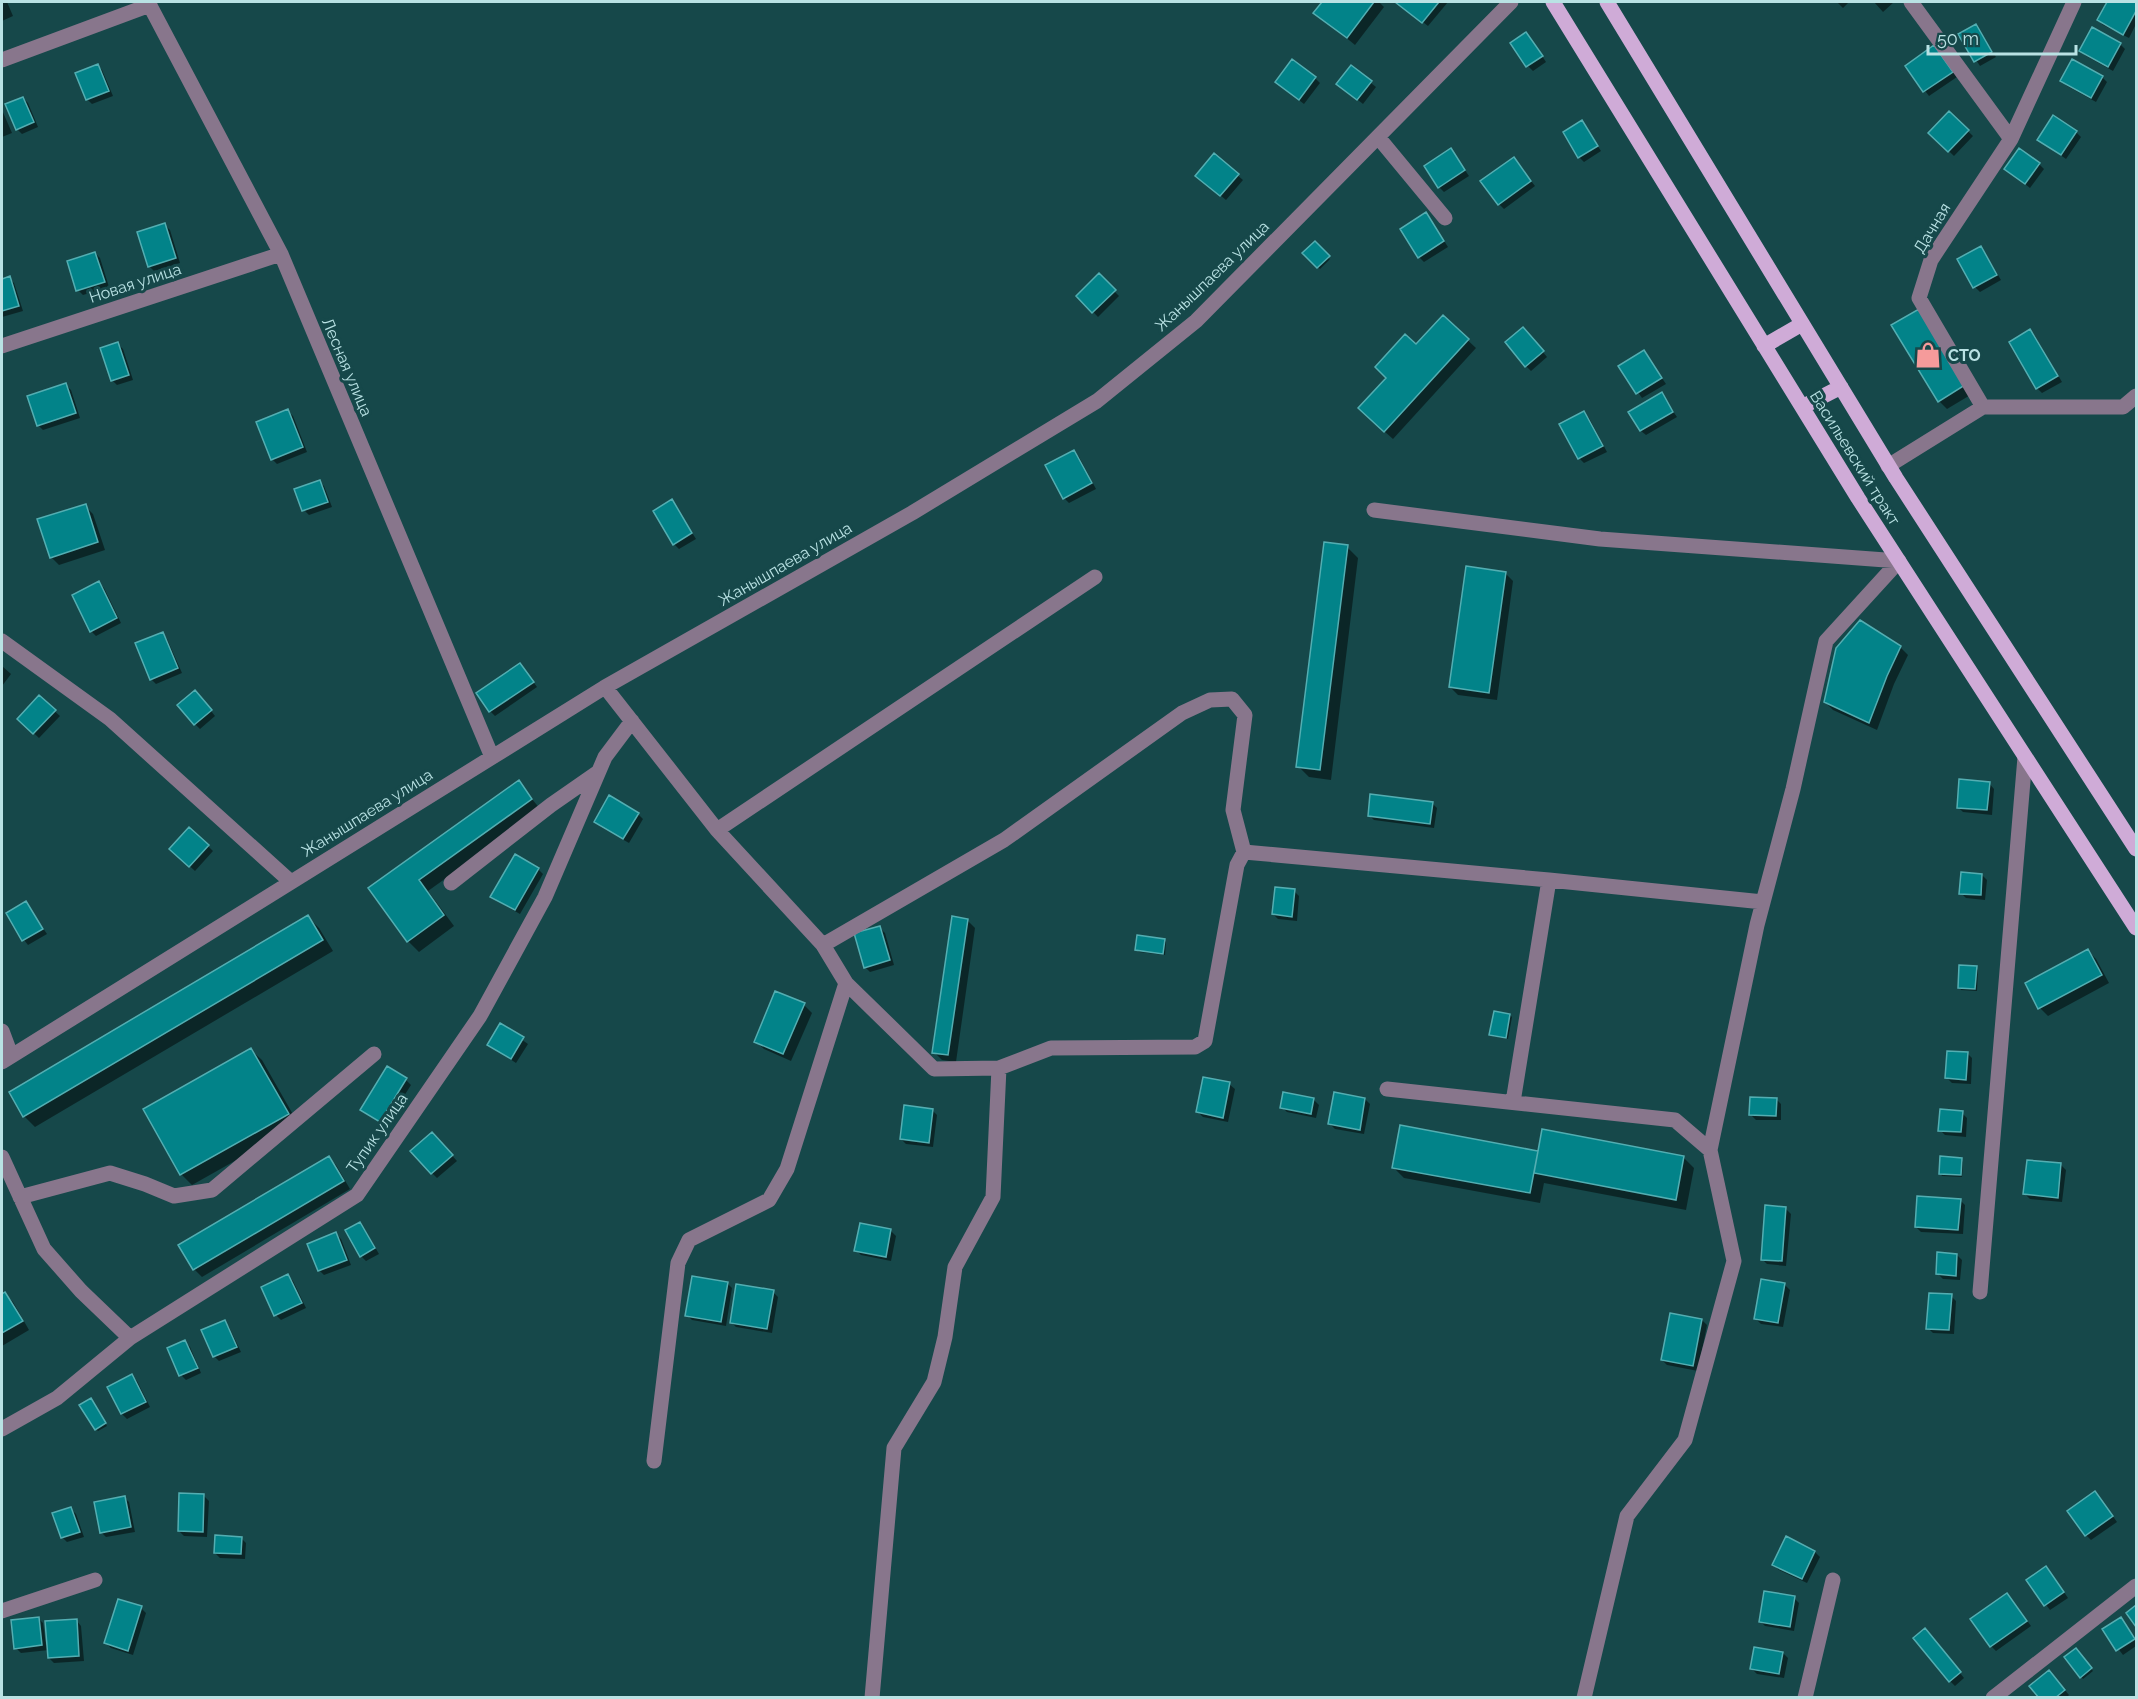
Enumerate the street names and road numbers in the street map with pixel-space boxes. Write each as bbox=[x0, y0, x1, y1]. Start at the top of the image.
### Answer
street label: Дачная bbox=[1910, 199, 1954, 257]
street label: Жанышпаева улица bbox=[1151, 217, 1273, 335]
street label: Новая улица bbox=[87, 259, 183, 307]
street label: Лесная улица bbox=[318, 315, 376, 419]
street label: Васильевский тракт bbox=[1806, 387, 1904, 529]
street label: Жанышпаева улица bbox=[715, 518, 855, 610]
street label: Жанышпаева улица bbox=[298, 765, 436, 861]
street label: Тупик улица bbox=[343, 1089, 411, 1177]

